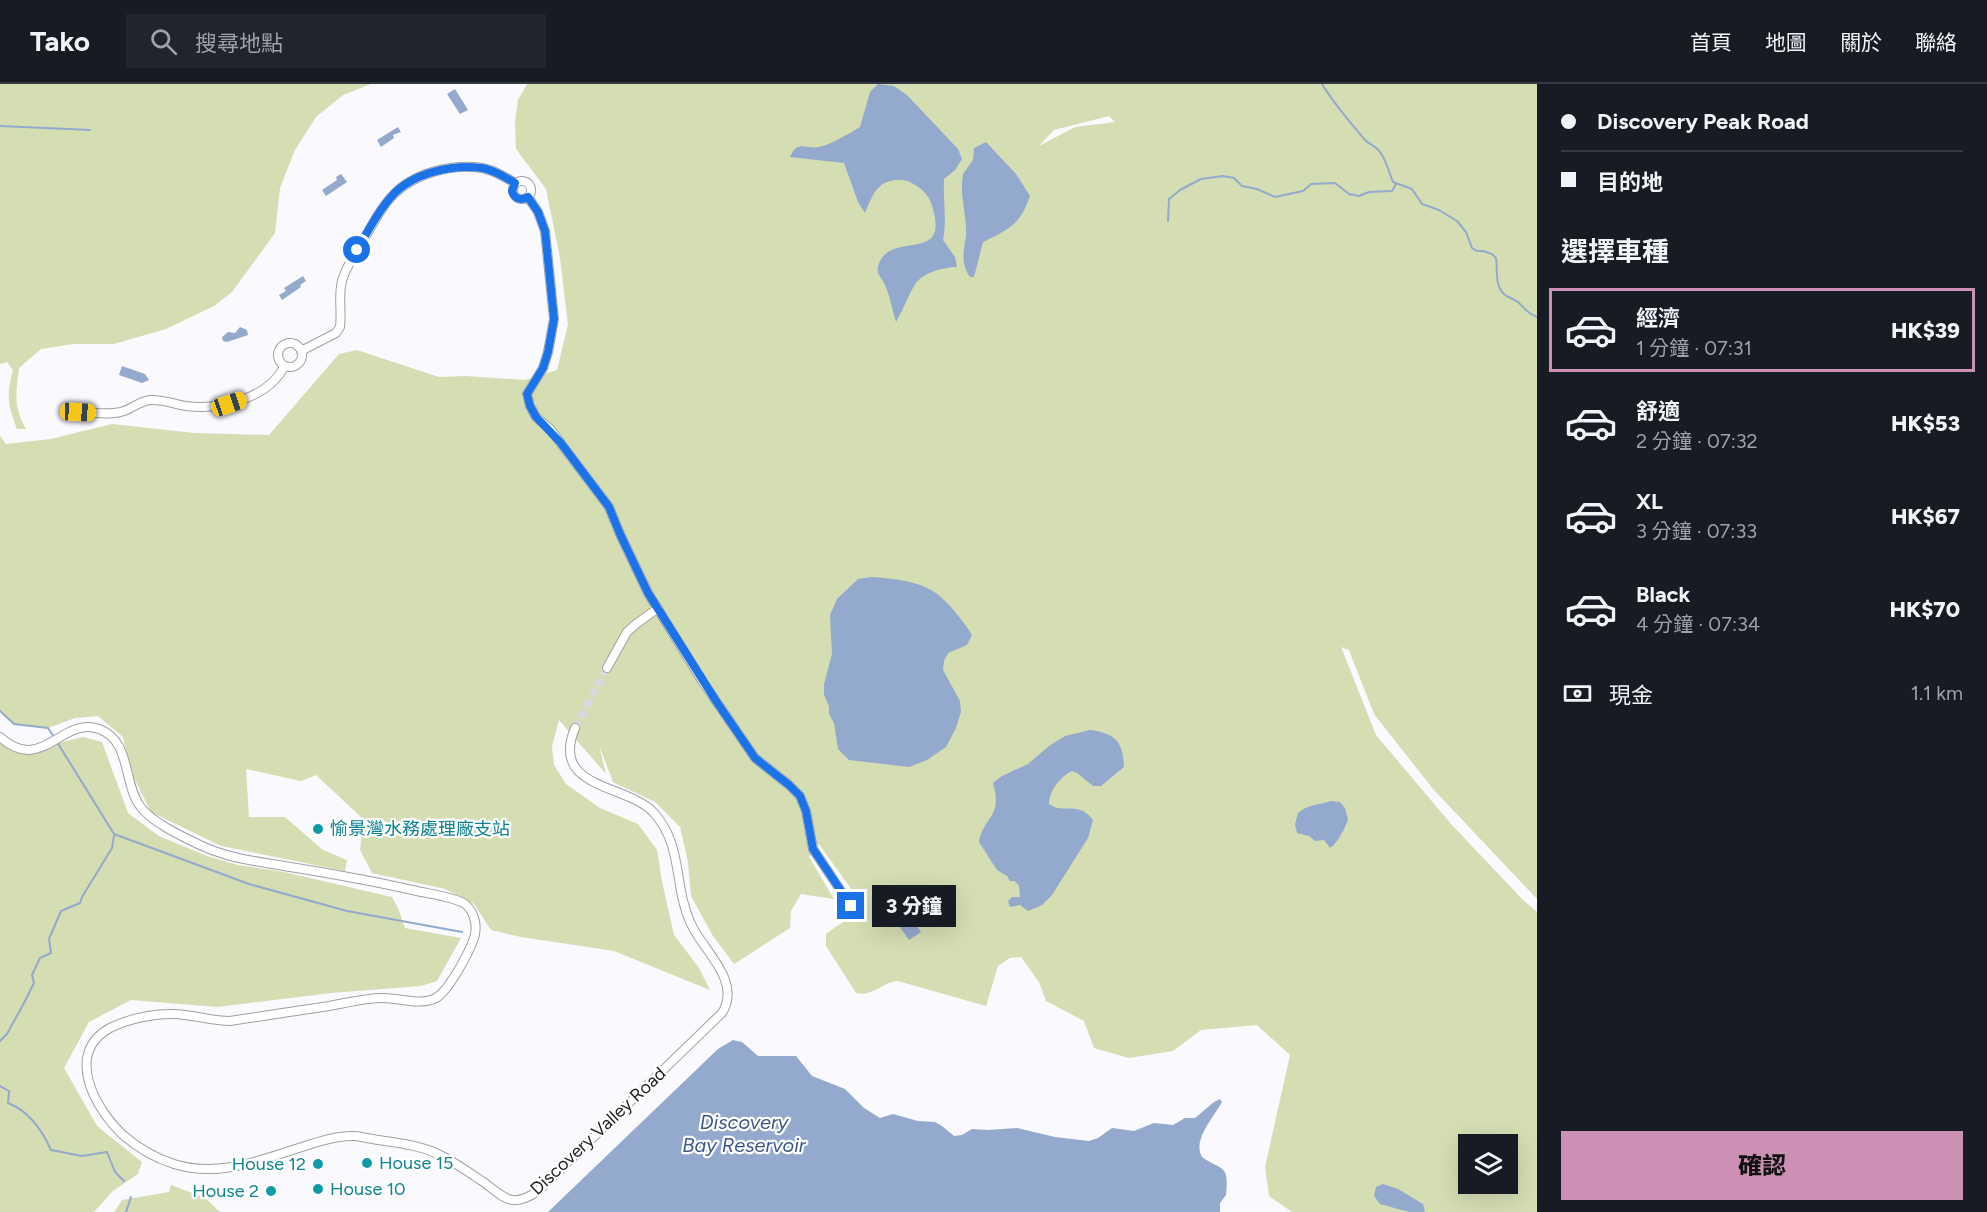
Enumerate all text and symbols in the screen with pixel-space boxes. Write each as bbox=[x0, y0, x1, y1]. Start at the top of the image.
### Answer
search box bbox=[126, 14, 546, 68]
text: Tako bbox=[30, 24, 90, 58]
icon: search bbox=[147, 25, 180, 58]
text: 搜尋地點 bbox=[195, 30, 283, 57]
text: 首頁 bbox=[1690, 30, 1732, 55]
text: 地圖 bbox=[1765, 30, 1807, 55]
text: 關於 bbox=[1840, 30, 1882, 55]
text: 聯絡 bbox=[1915, 30, 1957, 55]
text: Discovery Peak Road bbox=[1597, 108, 1809, 135]
text: 目的地 bbox=[1597, 169, 1663, 196]
text: 選擇車種 bbox=[1561, 235, 1669, 268]
route start bbox=[343, 236, 370, 263]
icon: car bbox=[1564, 303, 1618, 357]
text: 經濟 bbox=[1636, 305, 1680, 332]
text: HK$39 bbox=[1891, 317, 1960, 344]
text: 1 分鐘 · 07:31 bbox=[1636, 336, 1752, 360]
car bbox=[209, 390, 249, 418]
icon: car bbox=[1564, 396, 1618, 450]
text: 舒適 bbox=[1636, 398, 1680, 425]
car bbox=[60, 402, 96, 422]
text: HK$53 bbox=[1891, 410, 1960, 437]
text: 2 分鐘 · 07:32 bbox=[1636, 429, 1758, 453]
text: XL bbox=[1636, 488, 1663, 515]
icon: car bbox=[1564, 489, 1618, 543]
text: HK$67 bbox=[1891, 503, 1960, 530]
text: 3 分鐘 · 07:33 bbox=[1636, 519, 1757, 543]
text: Black bbox=[1636, 581, 1690, 608]
icon: car bbox=[1564, 582, 1618, 636]
text: HK$70 bbox=[1889, 596, 1960, 623]
text: 4 分鐘 · 07:34 bbox=[1636, 612, 1760, 636]
icon: cash bbox=[1561, 677, 1594, 710]
text: 1.1 km bbox=[1911, 681, 1963, 705]
text: 現金 bbox=[1609, 682, 1653, 709]
place label: 愉景灣水務處理廠支站 bbox=[330, 818, 510, 840]
marker: 愉景灣水務處理廠支站 bbox=[311, 822, 325, 836]
callout: 3 分鐘 bbox=[872, 885, 956, 927]
route end bbox=[837, 892, 864, 919]
text: 3 分鐘 bbox=[886, 894, 942, 918]
street label: Discovery Valley Road bbox=[526, 1062, 670, 1200]
water label: Discovery Bay Reservoir bbox=[682, 1110, 807, 1157]
button: 確認 bbox=[1561, 1131, 1963, 1200]
map controls bbox=[1458, 1134, 1518, 1194]
button: layers bbox=[1458, 1134, 1518, 1194]
place label: House 15 bbox=[379, 1152, 453, 1174]
place label: House 12 bbox=[232, 1153, 306, 1175]
marker: House 15 bbox=[360, 1156, 374, 1170]
marker: House 12 bbox=[311, 1157, 325, 1171]
place label: House 10 bbox=[330, 1178, 406, 1200]
place label: House 2 bbox=[192, 1180, 259, 1202]
marker: House 10 bbox=[311, 1182, 325, 1196]
marker: House 2 bbox=[264, 1184, 278, 1198]

